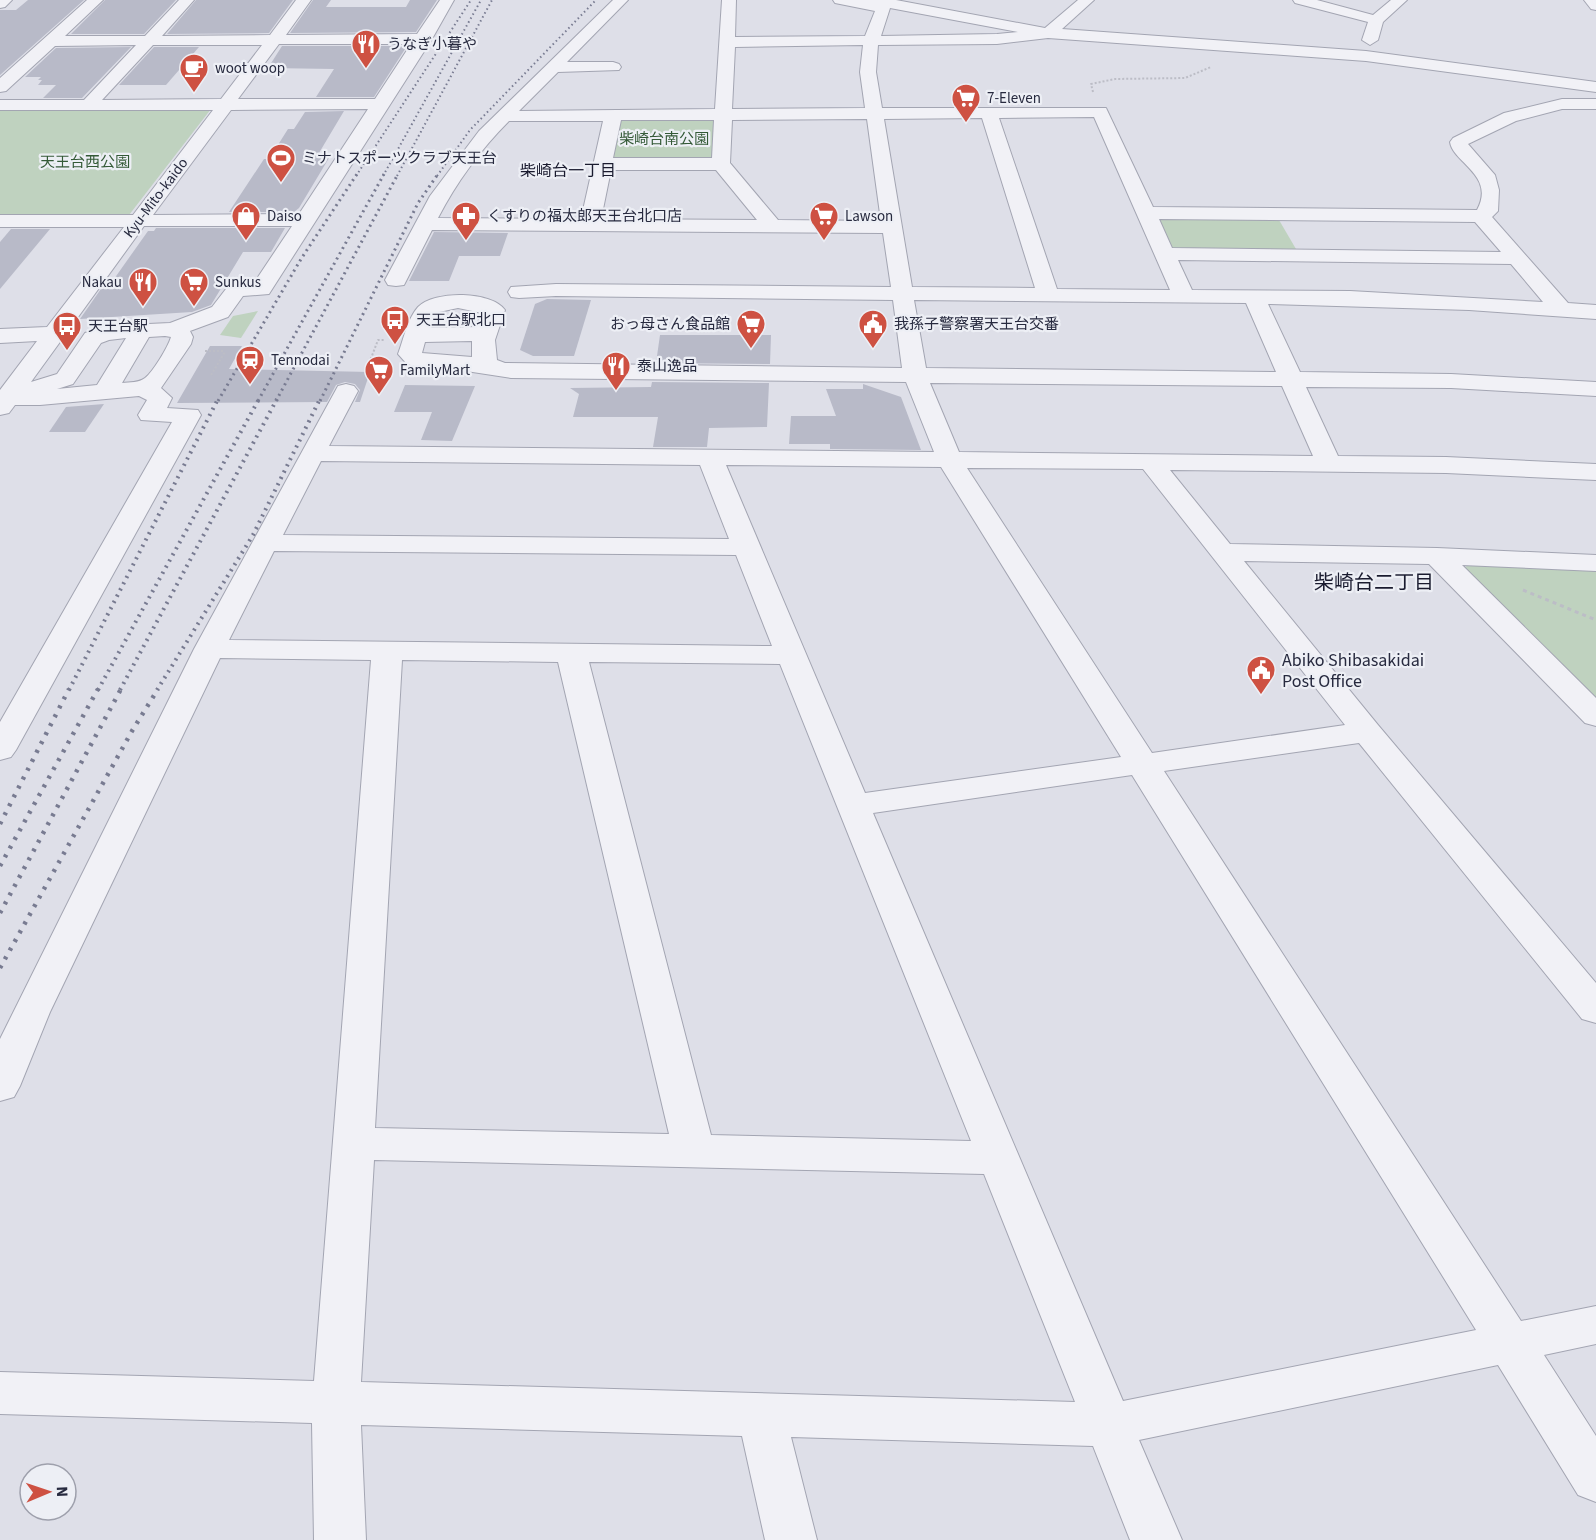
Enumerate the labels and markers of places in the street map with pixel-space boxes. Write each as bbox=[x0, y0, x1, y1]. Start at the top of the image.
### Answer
restaurant icon: うなぎ小暮や bbox=[350, 28, 382, 70]
place label: うなぎ小暮や bbox=[387, 34, 477, 55]
cafe icon: woot woop bbox=[178, 52, 210, 94]
place label: woot woop bbox=[215, 58, 285, 79]
supermarket icon: 7-Eleven bbox=[950, 82, 982, 124]
place label: 7-Eleven bbox=[987, 88, 1041, 109]
sports icon: ミナトスポーツクラブ天王台 bbox=[265, 142, 297, 184]
place label: ミナトスポーツクラブ天王台 bbox=[302, 148, 497, 169]
shop icon: Daiso bbox=[230, 200, 262, 242]
pharmacy icon: くすりの福太郎天王台北口店 bbox=[450, 200, 482, 242]
supermarket icon: Lawson bbox=[808, 200, 840, 242]
place label: Daiso bbox=[267, 206, 302, 227]
place label: くすりの福太郎天王台北口店 bbox=[487, 206, 682, 227]
place label: Lawson bbox=[845, 206, 893, 227]
restaurant icon: Nakau bbox=[127, 266, 159, 308]
supermarket icon: Sunkus bbox=[178, 266, 210, 308]
place label: Nakau bbox=[82, 272, 122, 293]
place label: Sunkus bbox=[215, 272, 261, 293]
bus stop icon: 天王台駅北口 bbox=[379, 304, 411, 346]
supermarket icon: おっ母さん食品館 bbox=[735, 308, 767, 350]
public building icon: 我孫子警察署天王台交番 bbox=[857, 308, 889, 350]
bus stop icon: 天王台駅 bbox=[51, 310, 83, 352]
place label: 天王台駅北口 bbox=[416, 310, 506, 331]
place label: おっ母さん食品館 bbox=[610, 314, 730, 335]
place label: 我孫子警察署天王台交番 bbox=[894, 314, 1059, 335]
place label: 天王台駅 bbox=[88, 316, 148, 337]
station icon: Tennodai bbox=[234, 344, 266, 386]
place label: Tennodai bbox=[271, 350, 330, 371]
restaurant icon: 泰山逸品 bbox=[600, 350, 632, 392]
supermarket icon: FamilyMart bbox=[363, 354, 395, 396]
place label: 泰山逸品 bbox=[637, 356, 697, 377]
place label: FamilyMart bbox=[400, 360, 470, 381]
place label: Abiko Shibasakidai Post Office bbox=[1282, 648, 1424, 694]
public building icon: Abiko Shibasakidai Post Office bbox=[1245, 654, 1277, 696]

